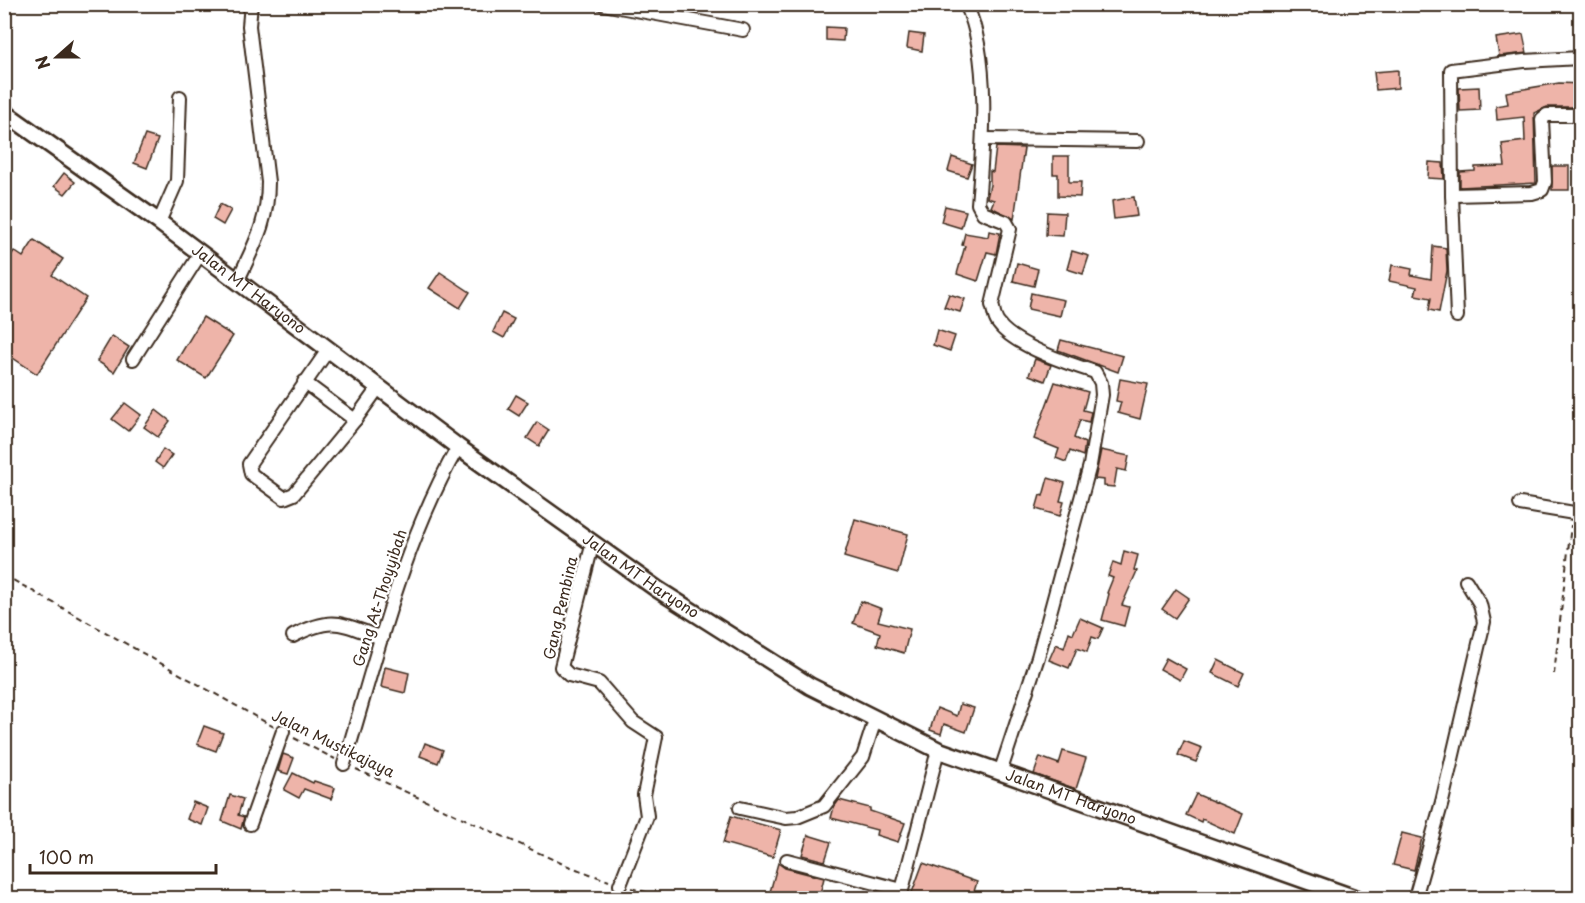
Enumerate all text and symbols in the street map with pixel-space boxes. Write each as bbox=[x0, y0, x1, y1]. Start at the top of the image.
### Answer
north arrow bbox=[27, 27, 87, 87]
text: N bbox=[29, 53, 56, 73]
street label: Jalan MT Haryono bbox=[188, 238, 311, 339]
street label: Gang At-Thoyyibah bbox=[346, 526, 412, 669]
street label: Jalan MT Haryono bbox=[578, 526, 704, 623]
street label: Gang Pembina bbox=[536, 553, 583, 662]
street label: Jalan Mustikajaya bbox=[268, 703, 400, 783]
street label: Jalan MT Haryono bbox=[1003, 762, 1140, 830]
scale bar bbox=[30, 837, 216, 875]
text: 100 m bbox=[39, 843, 94, 870]

